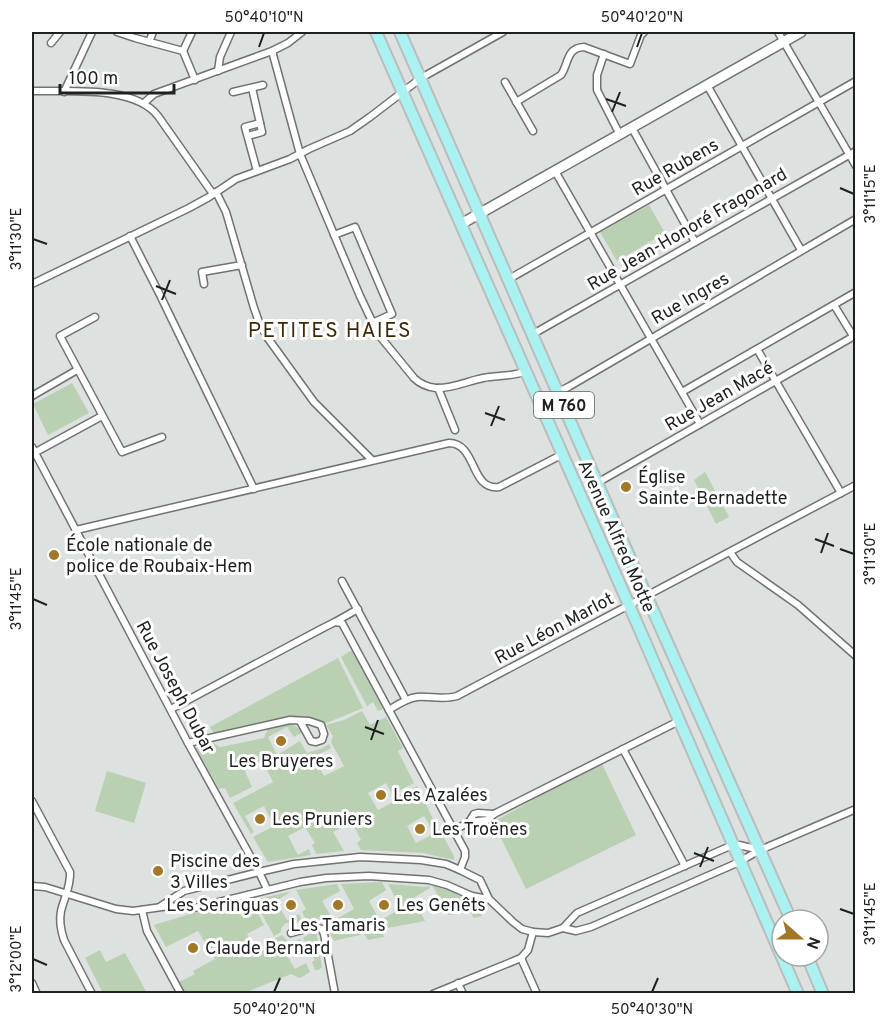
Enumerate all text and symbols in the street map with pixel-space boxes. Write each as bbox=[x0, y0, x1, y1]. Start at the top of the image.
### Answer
text: 50°40'10"N bbox=[224, 9, 304, 28]
text: 50°40'20"N bbox=[601, 9, 683, 28]
scale bar bbox=[60, 57, 174, 95]
text: 100 m bbox=[69, 68, 118, 91]
street label: Rue Rubens bbox=[628, 134, 723, 202]
street label: Rue Jean-Honoré Fragonard bbox=[584, 164, 792, 297]
text: 3°11'15"E bbox=[862, 164, 881, 224]
text: 3°11'30"E bbox=[8, 207, 27, 271]
street label: Rue Ingres bbox=[648, 268, 734, 331]
district label: PETITES HAIES bbox=[248, 318, 412, 345]
street label: Rue Jean Macé bbox=[661, 357, 778, 438]
road number: M 760 bbox=[534, 392, 594, 418]
street label: Avenue Alfred Motte bbox=[572, 457, 660, 617]
place label: Église Sainte-Bernadette bbox=[638, 465, 787, 511]
marker: Église Sainte-Bernadette bbox=[619, 480, 633, 494]
text: 3°11'30"E bbox=[862, 522, 881, 586]
place label: École nationale de police de Roubaix-Hem bbox=[66, 533, 253, 579]
marker: École nationale de police de Roubaix-Hem bbox=[47, 548, 61, 562]
text: 3°11'45"E bbox=[8, 567, 27, 631]
street label: Rue Léon Marlot bbox=[491, 588, 618, 670]
street label: Rue Joseph Dubar bbox=[130, 617, 219, 758]
marker: Les Bruyeres bbox=[274, 734, 288, 748]
place label: Les Bruyeres bbox=[229, 751, 334, 774]
place label: Les Azalées bbox=[393, 785, 488, 808]
marker: Les Azalées bbox=[374, 788, 388, 802]
place label: Les Pruniers bbox=[272, 809, 373, 832]
marker: Les Pruniers bbox=[253, 812, 267, 826]
place label: Les Troënes bbox=[432, 819, 527, 842]
marker: Les Troënes bbox=[413, 822, 427, 836]
place label: Piscine des 3 Villes bbox=[170, 851, 260, 895]
marker: Piscine des 3 Villes bbox=[151, 864, 165, 878]
text: 3°11'45"E bbox=[862, 882, 881, 946]
place label: Les Seringuas bbox=[166, 895, 279, 918]
place label: Les Genêts bbox=[396, 895, 486, 918]
marker: Les Seringuas bbox=[284, 898, 298, 912]
marker: Les Tamaris bbox=[331, 898, 345, 912]
marker: Les Genêts bbox=[377, 898, 391, 912]
north arrow bbox=[770, 908, 830, 968]
place label: Les Tamaris bbox=[290, 915, 386, 938]
text: 3°12'00"E bbox=[8, 925, 27, 993]
text: N bbox=[801, 934, 824, 952]
place label: Claude Bernard bbox=[205, 938, 330, 961]
marker: Claude Bernard bbox=[186, 941, 200, 955]
text: 50°40'20"N bbox=[233, 1001, 315, 1020]
text: 50°40'30"N bbox=[611, 1001, 693, 1020]

